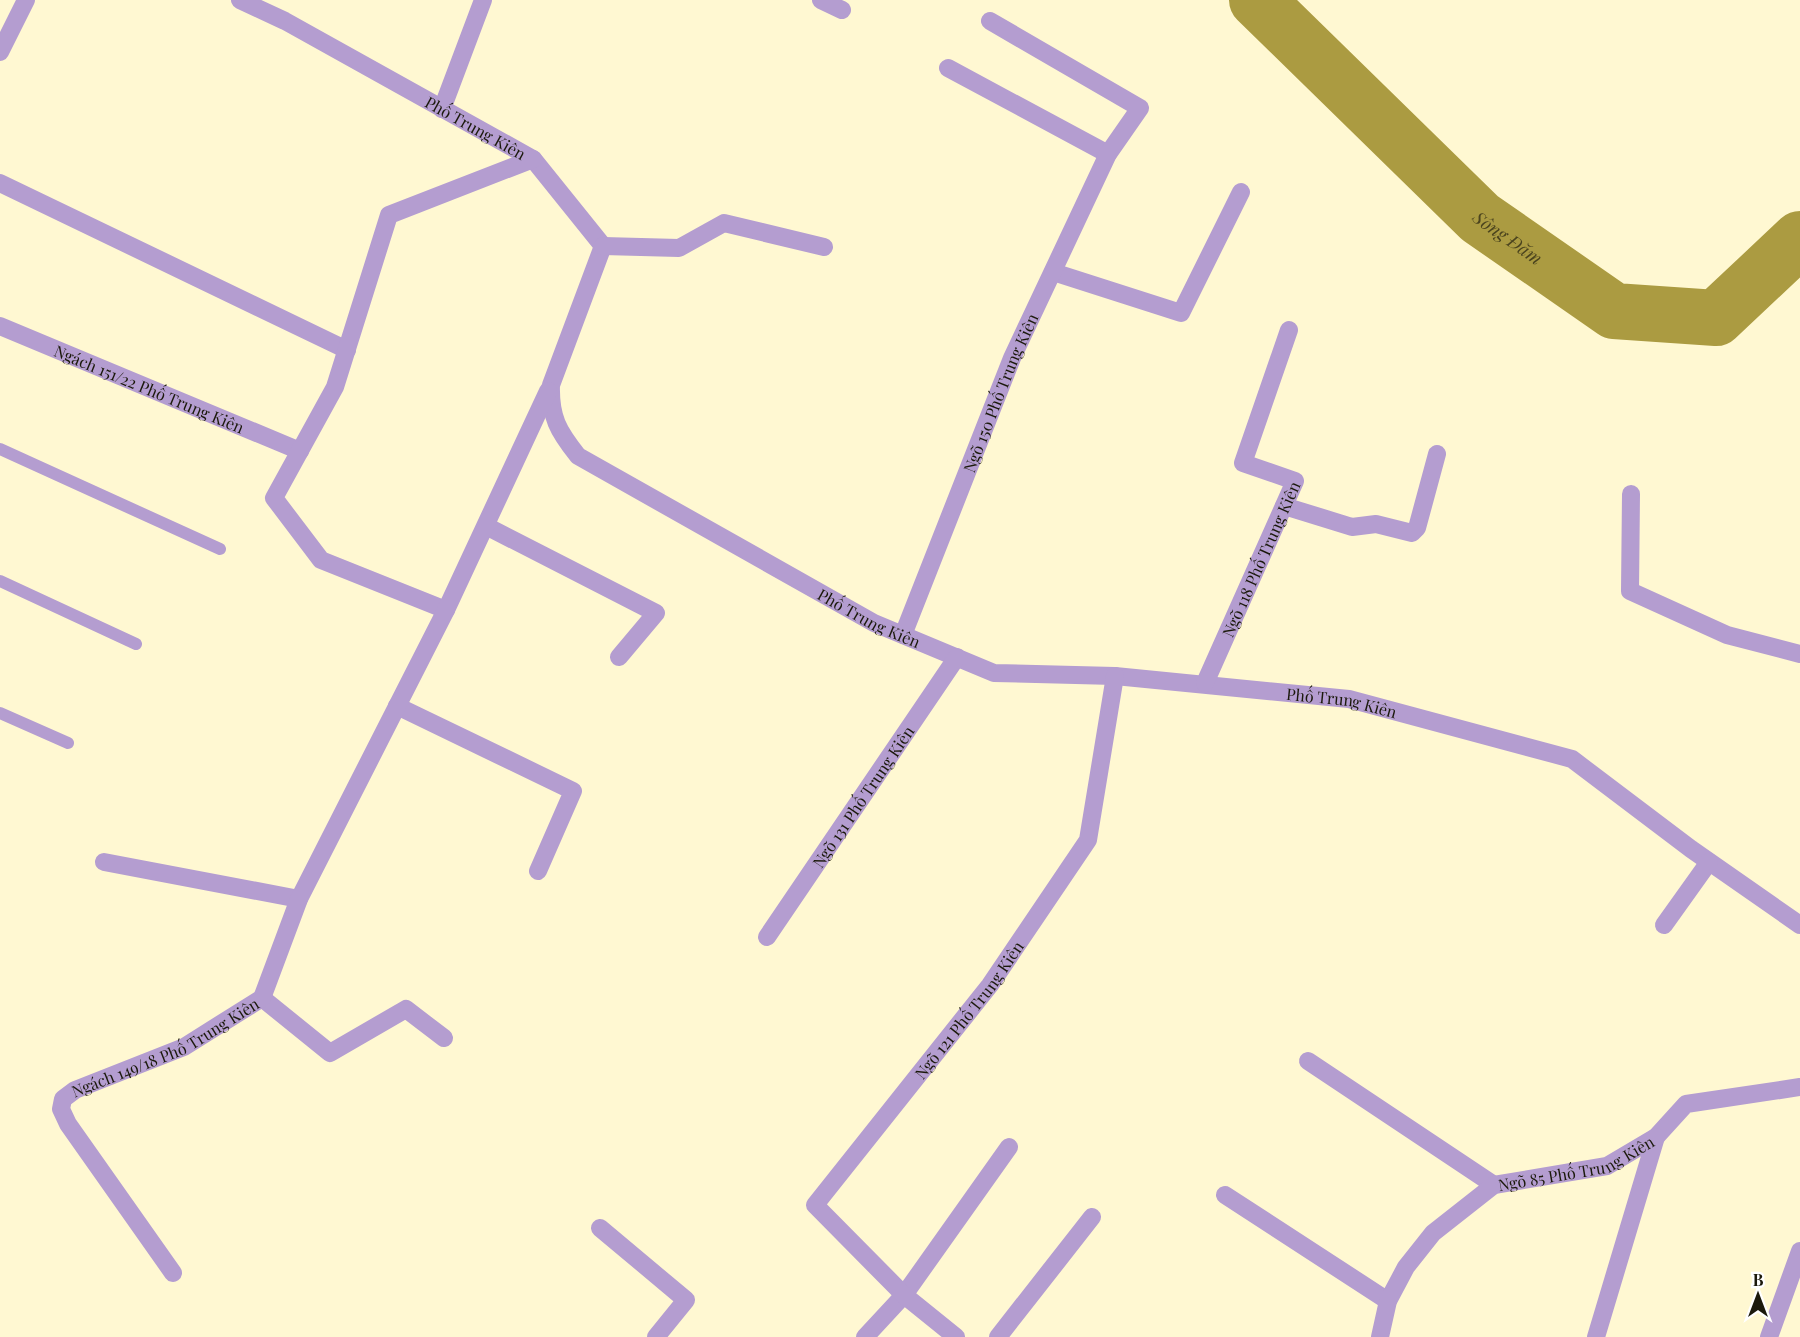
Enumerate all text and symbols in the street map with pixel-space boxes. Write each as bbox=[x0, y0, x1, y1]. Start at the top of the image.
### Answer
street label: Phố Trung Kiên bbox=[422, 91, 530, 164]
water label: Sông Đăm bbox=[1467, 205, 1547, 270]
street label: Ngõ 150 Phố Trung Kiên bbox=[958, 309, 1042, 475]
street label: Ngách 151/22 Phố Trung Kiên bbox=[51, 339, 248, 437]
street label: Ngõ 118 Phố Trung Kiên bbox=[1217, 477, 1304, 640]
street label: Phố Trung Kiên bbox=[814, 583, 924, 652]
street label: Phố Trung Kiên bbox=[1285, 682, 1400, 722]
street label: Ngõ 131 Phố Trung Kiên bbox=[807, 721, 918, 871]
street label: Ngõ 121 Phố Trung Kiên bbox=[909, 936, 1028, 1083]
street label: Ngách 149/18 Phố Trung Kiên bbox=[68, 992, 263, 1101]
street label: Ngõ 85 Phố Trung Kiên bbox=[1496, 1130, 1658, 1195]
north arrow bbox=[1728, 1265, 1788, 1325]
text: B bbox=[1753, 1269, 1764, 1290]

